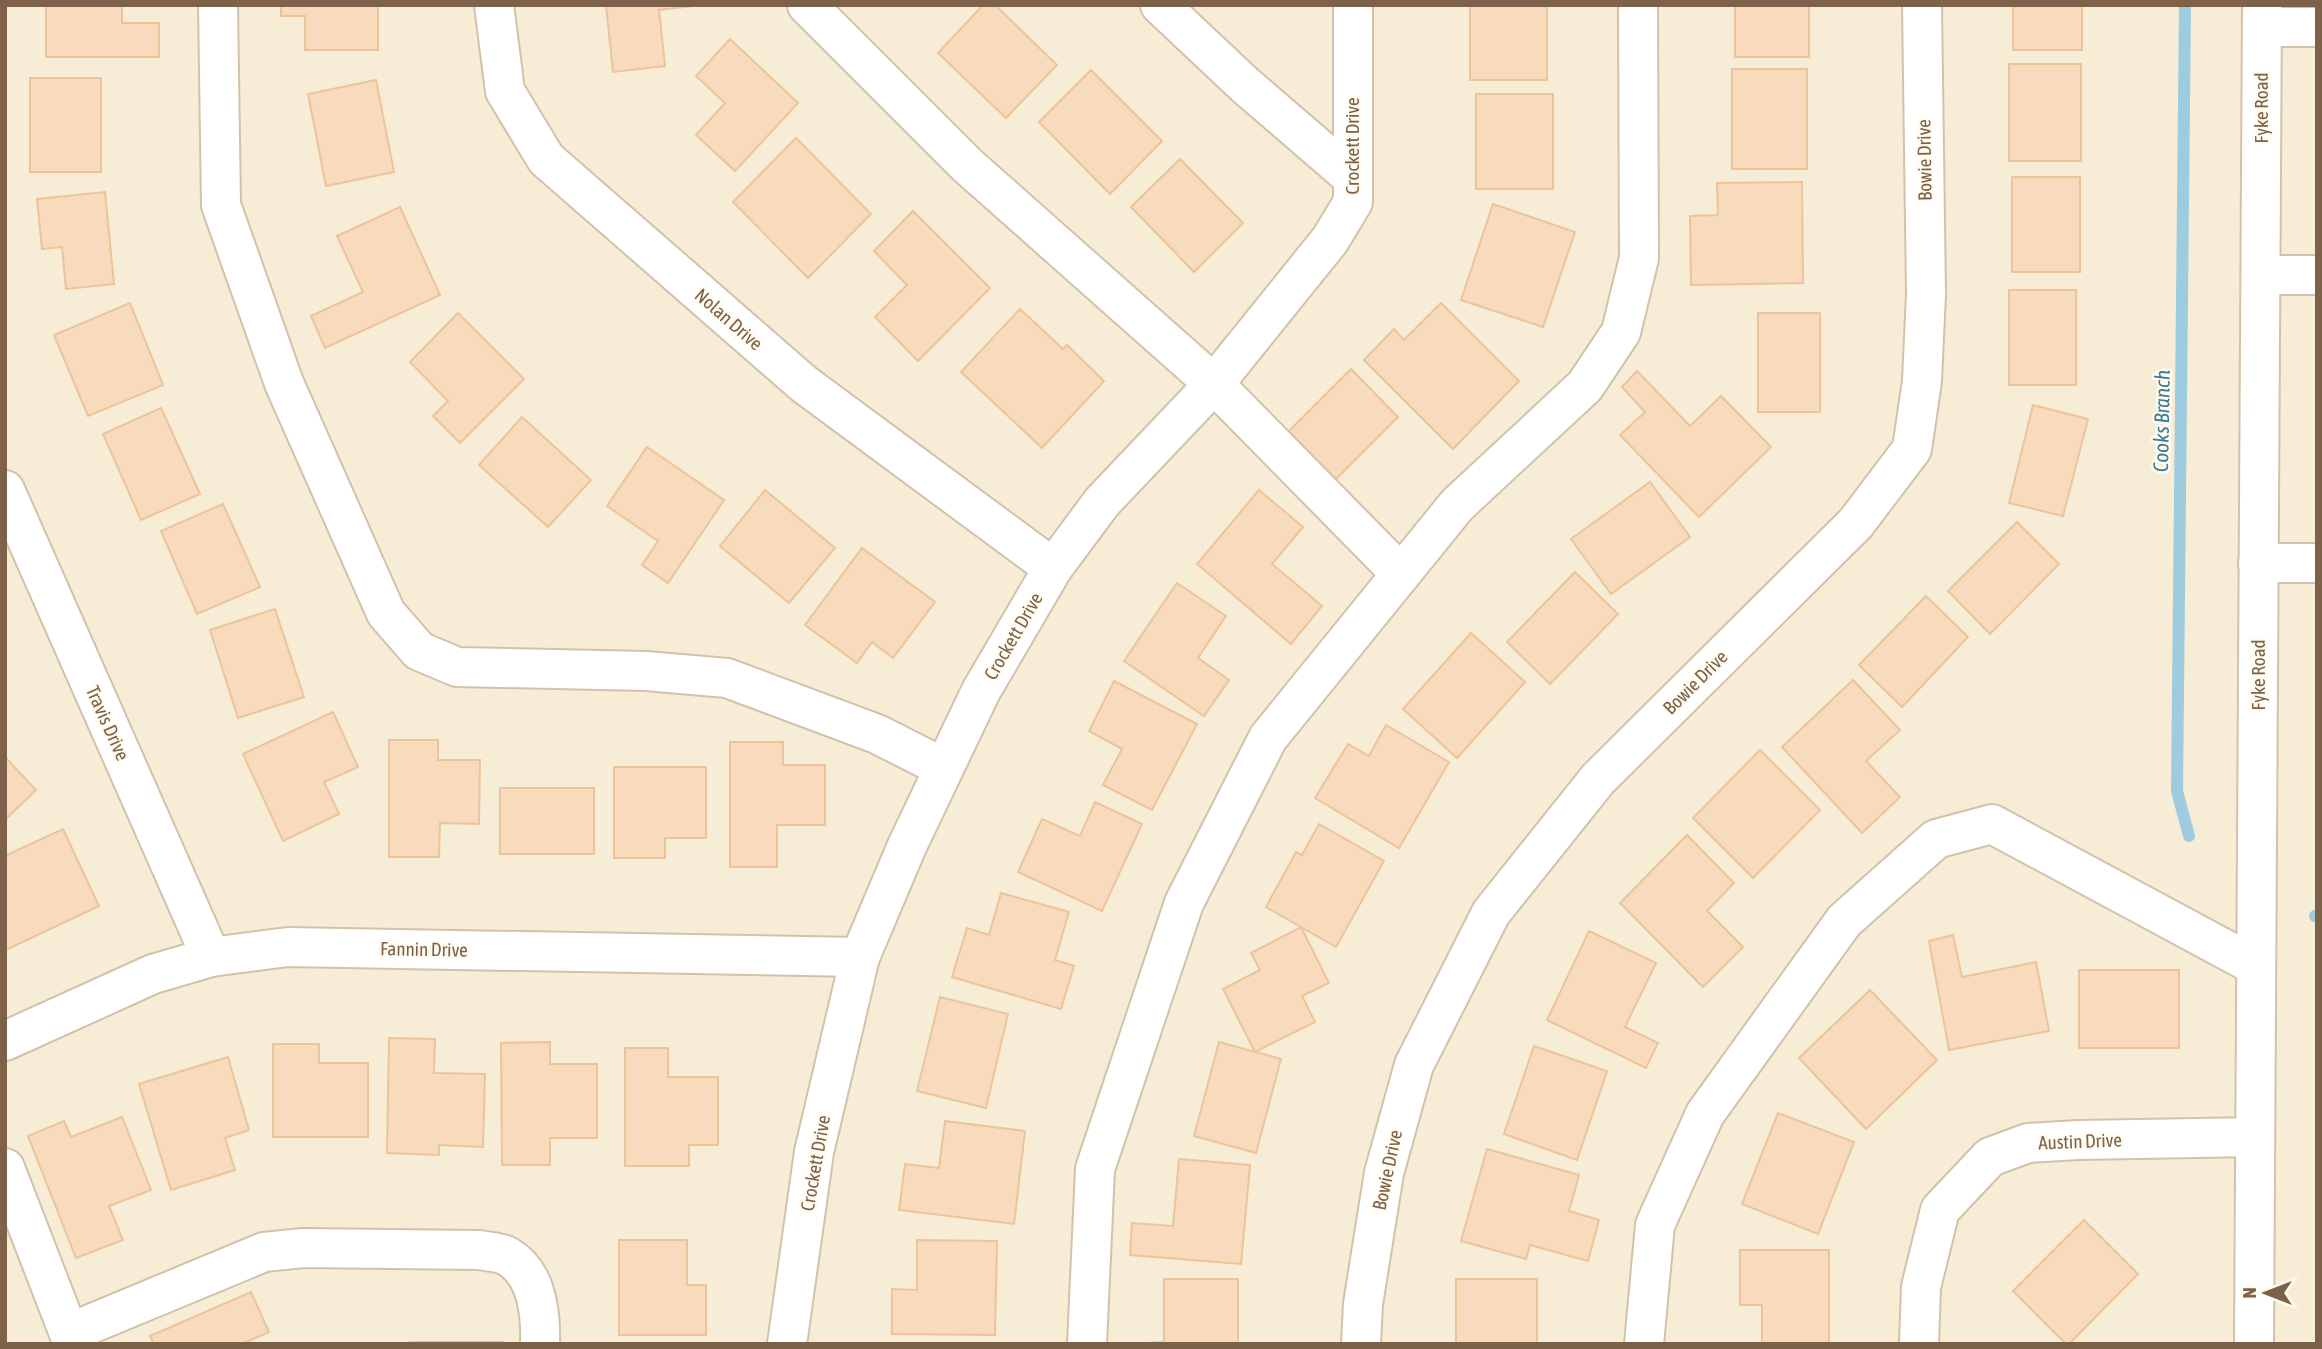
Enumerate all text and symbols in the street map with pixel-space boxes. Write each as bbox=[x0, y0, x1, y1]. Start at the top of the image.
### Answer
street label: Fyke Road bbox=[2250, 73, 2272, 143]
street label: Crockett Drive bbox=[1341, 97, 1363, 195]
street label: Bowie Drive bbox=[1912, 119, 1936, 201]
street label: Nolan Drive bbox=[691, 284, 767, 354]
water label: Cooks Branch bbox=[2148, 370, 2174, 472]
street label: Crockett Drive bbox=[979, 588, 1047, 684]
street label: Fyke Road bbox=[2247, 640, 2269, 710]
street label: Bowie Drive bbox=[1658, 645, 1732, 719]
street label: Travis Drive bbox=[82, 682, 134, 764]
street label: Fannin Drive bbox=[380, 937, 468, 961]
street label: Crockett Drive bbox=[796, 1113, 834, 1213]
street label: Bowie Drive bbox=[1368, 1128, 1406, 1212]
street label: Austin Drive bbox=[2038, 1129, 2122, 1153]
north arrow bbox=[2231, 1258, 2301, 1328]
text: N bbox=[2238, 1287, 2260, 1299]

